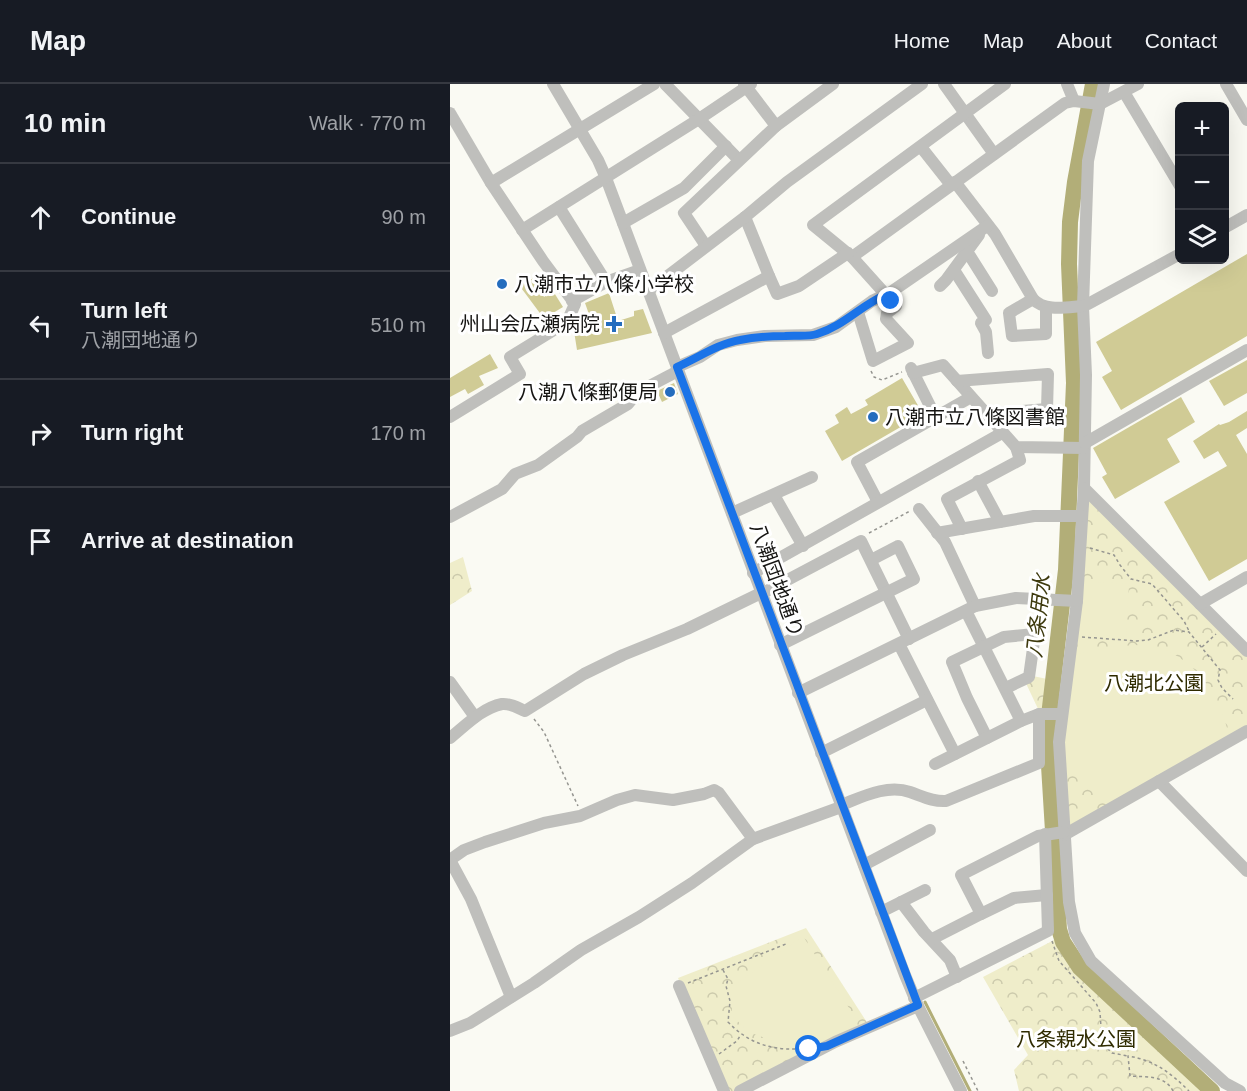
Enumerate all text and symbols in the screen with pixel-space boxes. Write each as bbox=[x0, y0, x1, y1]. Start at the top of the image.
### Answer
text: Map bbox=[30, 25, 86, 56]
text: Home bbox=[894, 29, 950, 52]
text: Map bbox=[983, 29, 1024, 52]
text: About bbox=[1057, 29, 1112, 52]
text: Contact bbox=[1145, 29, 1217, 52]
map controls bbox=[1175, 102, 1229, 264]
button: + bbox=[1175, 102, 1229, 156]
text: 10 min bbox=[24, 108, 106, 138]
text: Walk · 770 m bbox=[309, 112, 426, 134]
button: − bbox=[1175, 156, 1229, 210]
icon: ahead bbox=[24, 201, 57, 234]
text: Continue bbox=[81, 204, 176, 229]
text: 90 m bbox=[382, 206, 426, 228]
button: layers bbox=[1175, 210, 1229, 264]
place label: 八潮市立八條小学校 bbox=[514, 273, 694, 295]
marker: 八潮市立八條小学校 bbox=[495, 277, 509, 291]
route end bbox=[877, 287, 903, 313]
text: Turn left bbox=[81, 298, 167, 323]
icon: left bbox=[24, 309, 57, 342]
place label: 州山会広瀬病院 bbox=[460, 313, 600, 335]
text: 510 m bbox=[370, 314, 426, 336]
marker: 州山会広瀬病院 bbox=[605, 315, 623, 333]
text: 八潮団地通り bbox=[81, 329, 201, 351]
place label: 八潮八條郵便局 bbox=[518, 381, 658, 403]
marker: 八潮八條郵便局 bbox=[663, 385, 677, 399]
place label: 八潮市立八條図書館 bbox=[885, 406, 1065, 428]
marker: 八潮市立八條図書館 bbox=[866, 410, 880, 424]
icon: right bbox=[24, 417, 57, 450]
text: Turn right bbox=[81, 420, 183, 445]
text: 170 m bbox=[370, 422, 426, 444]
street label: 八潮団地通り bbox=[746, 520, 808, 640]
icon: arrive bbox=[24, 525, 57, 558]
text: Arrive at destination bbox=[81, 528, 294, 553]
water label: 八条用水 bbox=[1022, 571, 1054, 659]
park label: 八潮北公園 bbox=[1104, 672, 1204, 694]
park label: 八条親水公園 bbox=[1016, 1028, 1136, 1050]
route start bbox=[795, 1035, 821, 1061]

